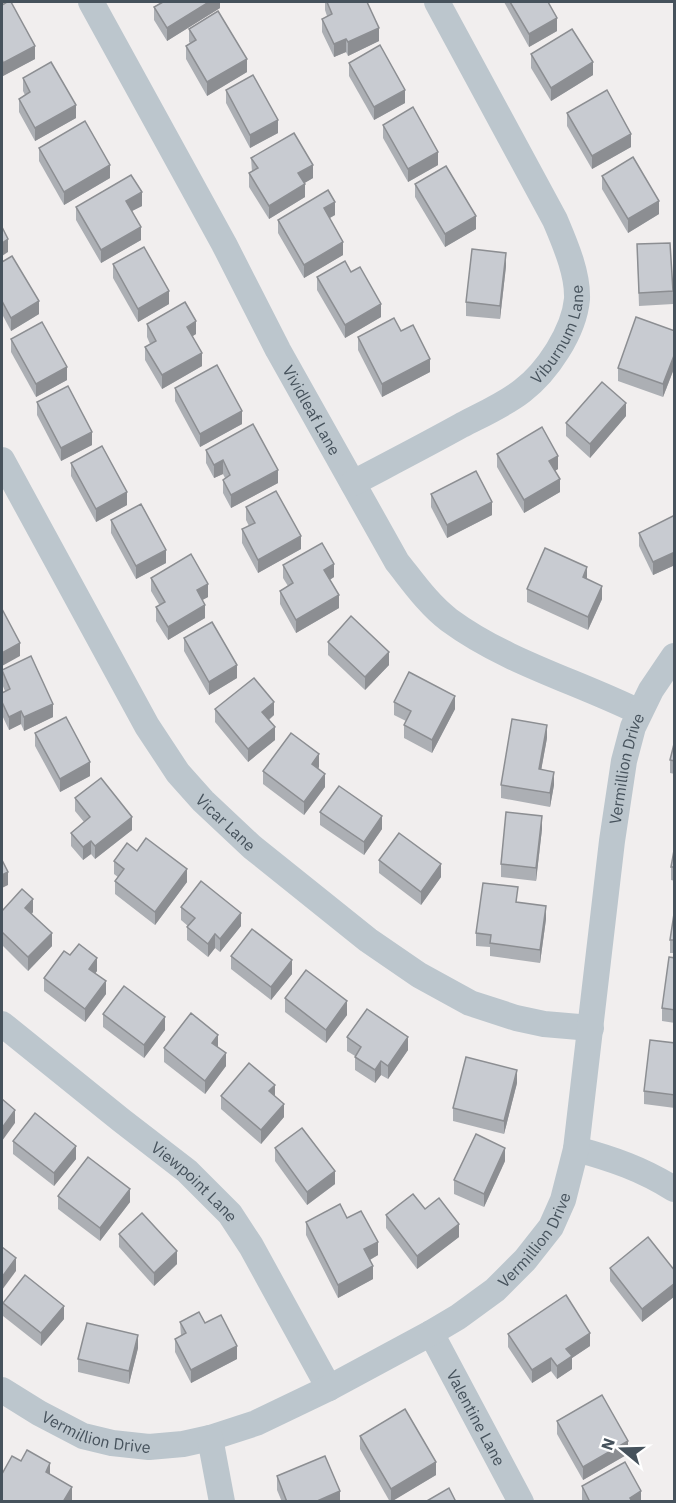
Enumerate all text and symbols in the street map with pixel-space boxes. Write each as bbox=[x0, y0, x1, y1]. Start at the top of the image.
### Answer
street label: Viburnum Lane bbox=[526, 284, 587, 388]
street label: Vividleaf Lane bbox=[279, 362, 345, 459]
street label: Vermillion Drive bbox=[605, 709, 648, 826]
street label: Vicar Lane bbox=[192, 790, 260, 855]
street label: Viewpoint Lane bbox=[147, 1137, 242, 1225]
street label: Vermillion Drive bbox=[493, 1190, 575, 1292]
street label: Valentine Lane bbox=[442, 1366, 510, 1469]
street label: Vermillion Drive bbox=[38, 1406, 152, 1457]
north arrow bbox=[592, 1419, 652, 1479]
text: N bbox=[596, 1435, 619, 1453]

